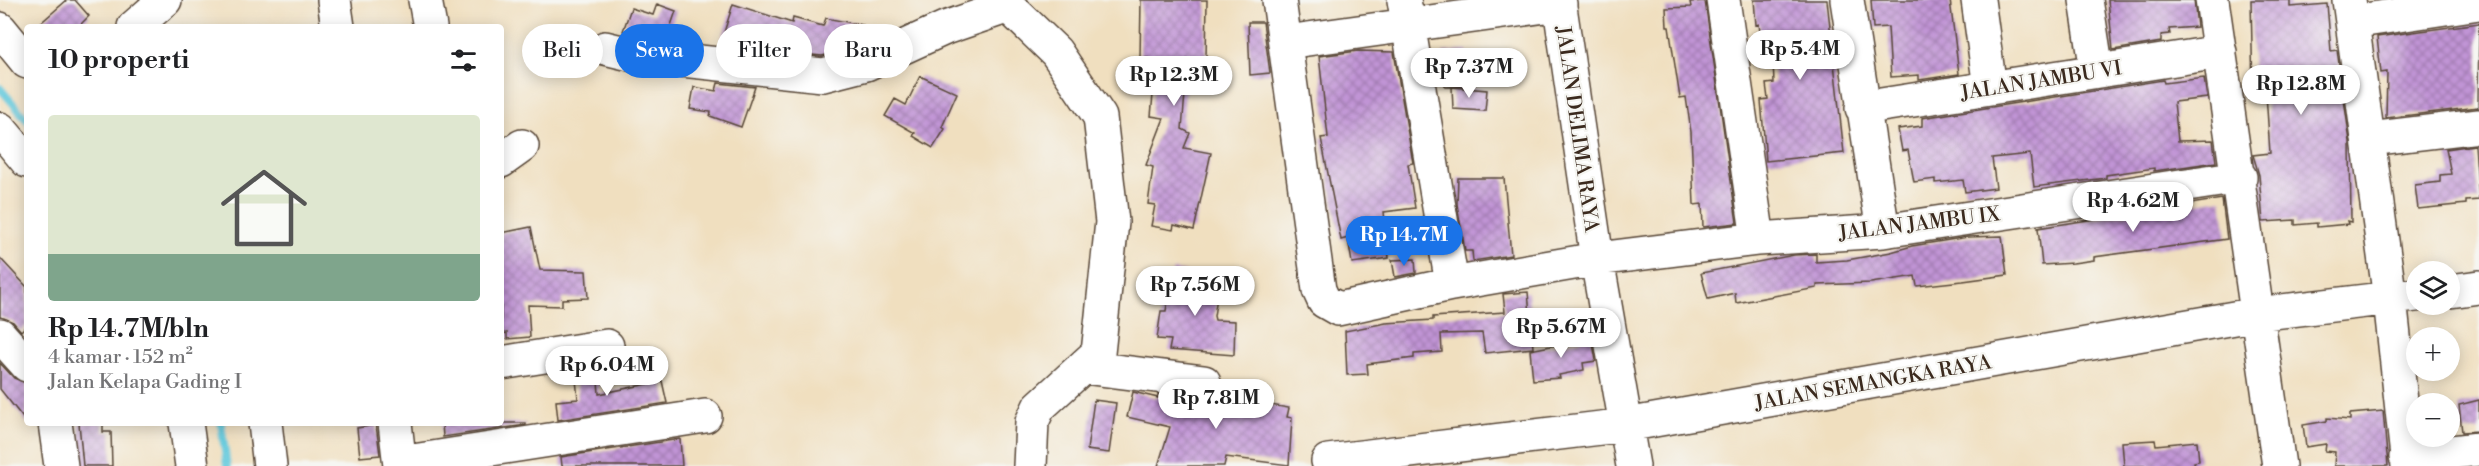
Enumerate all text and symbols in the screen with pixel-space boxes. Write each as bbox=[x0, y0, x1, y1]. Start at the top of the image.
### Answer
chip: Beli bbox=[522, 24, 603, 78]
chip: Sewa bbox=[615, 24, 704, 78]
chip: Filter bbox=[716, 24, 812, 78]
chip: Baru bbox=[824, 24, 913, 78]
street label: JALAN DELIMA RAYA bbox=[1550, 24, 1604, 235]
pin: Rp 5.4M bbox=[1745, 30, 1855, 81]
text: Rp 5.4M bbox=[1760, 37, 1840, 62]
text: 10 properti bbox=[48, 44, 189, 76]
icon: filters bbox=[447, 44, 480, 77]
pin: Rp 7.37M bbox=[1407, 48, 1531, 99]
text: Rp 7.37M bbox=[1425, 55, 1513, 80]
pin: Rp 12.3M bbox=[1112, 56, 1236, 107]
street label: JALAN JAMBU VI bbox=[1958, 56, 2124, 107]
text: Rp 12.3M bbox=[1129, 63, 1219, 88]
pin: Rp 12.8M bbox=[2239, 65, 2363, 116]
text: Rp 12.8M bbox=[2256, 72, 2346, 97]
icon: home bbox=[210, 154, 318, 262]
pin: Rp 4.62M bbox=[2071, 182, 2195, 233]
text: Rp 4.62M bbox=[2086, 189, 2180, 214]
street label: JALAN JAMBU IX bbox=[1836, 202, 2002, 247]
pin: Rp 14.7M bbox=[1342, 216, 1466, 267]
text: Rp 14.7M bbox=[1360, 223, 1448, 248]
map controls bbox=[2406, 261, 2460, 447]
button: layers bbox=[2406, 261, 2460, 315]
pin: Rp 7.56M bbox=[1133, 266, 1257, 317]
text: Rp 7.56M bbox=[1150, 273, 1240, 298]
pin: Rp 5.67M bbox=[1499, 308, 1623, 359]
text: Rp 14.7M/bln bbox=[48, 313, 209, 345]
text: Rp 5.67M bbox=[1516, 315, 1606, 340]
button: + bbox=[2406, 327, 2460, 381]
text: 4 kamar · 152 m² bbox=[48, 345, 193, 370]
pin: Rp 6.04M bbox=[545, 346, 669, 397]
street label: JALAN SEMANGKA RAYA bbox=[1752, 350, 1995, 417]
text: Rp 6.04M bbox=[559, 353, 655, 378]
text: Jalan Kelapa Gading I bbox=[48, 370, 242, 395]
pin: Rp 7.81M bbox=[1154, 379, 1278, 430]
text: Rp 7.81M bbox=[1172, 386, 1260, 411]
button: − bbox=[2406, 393, 2460, 447]

